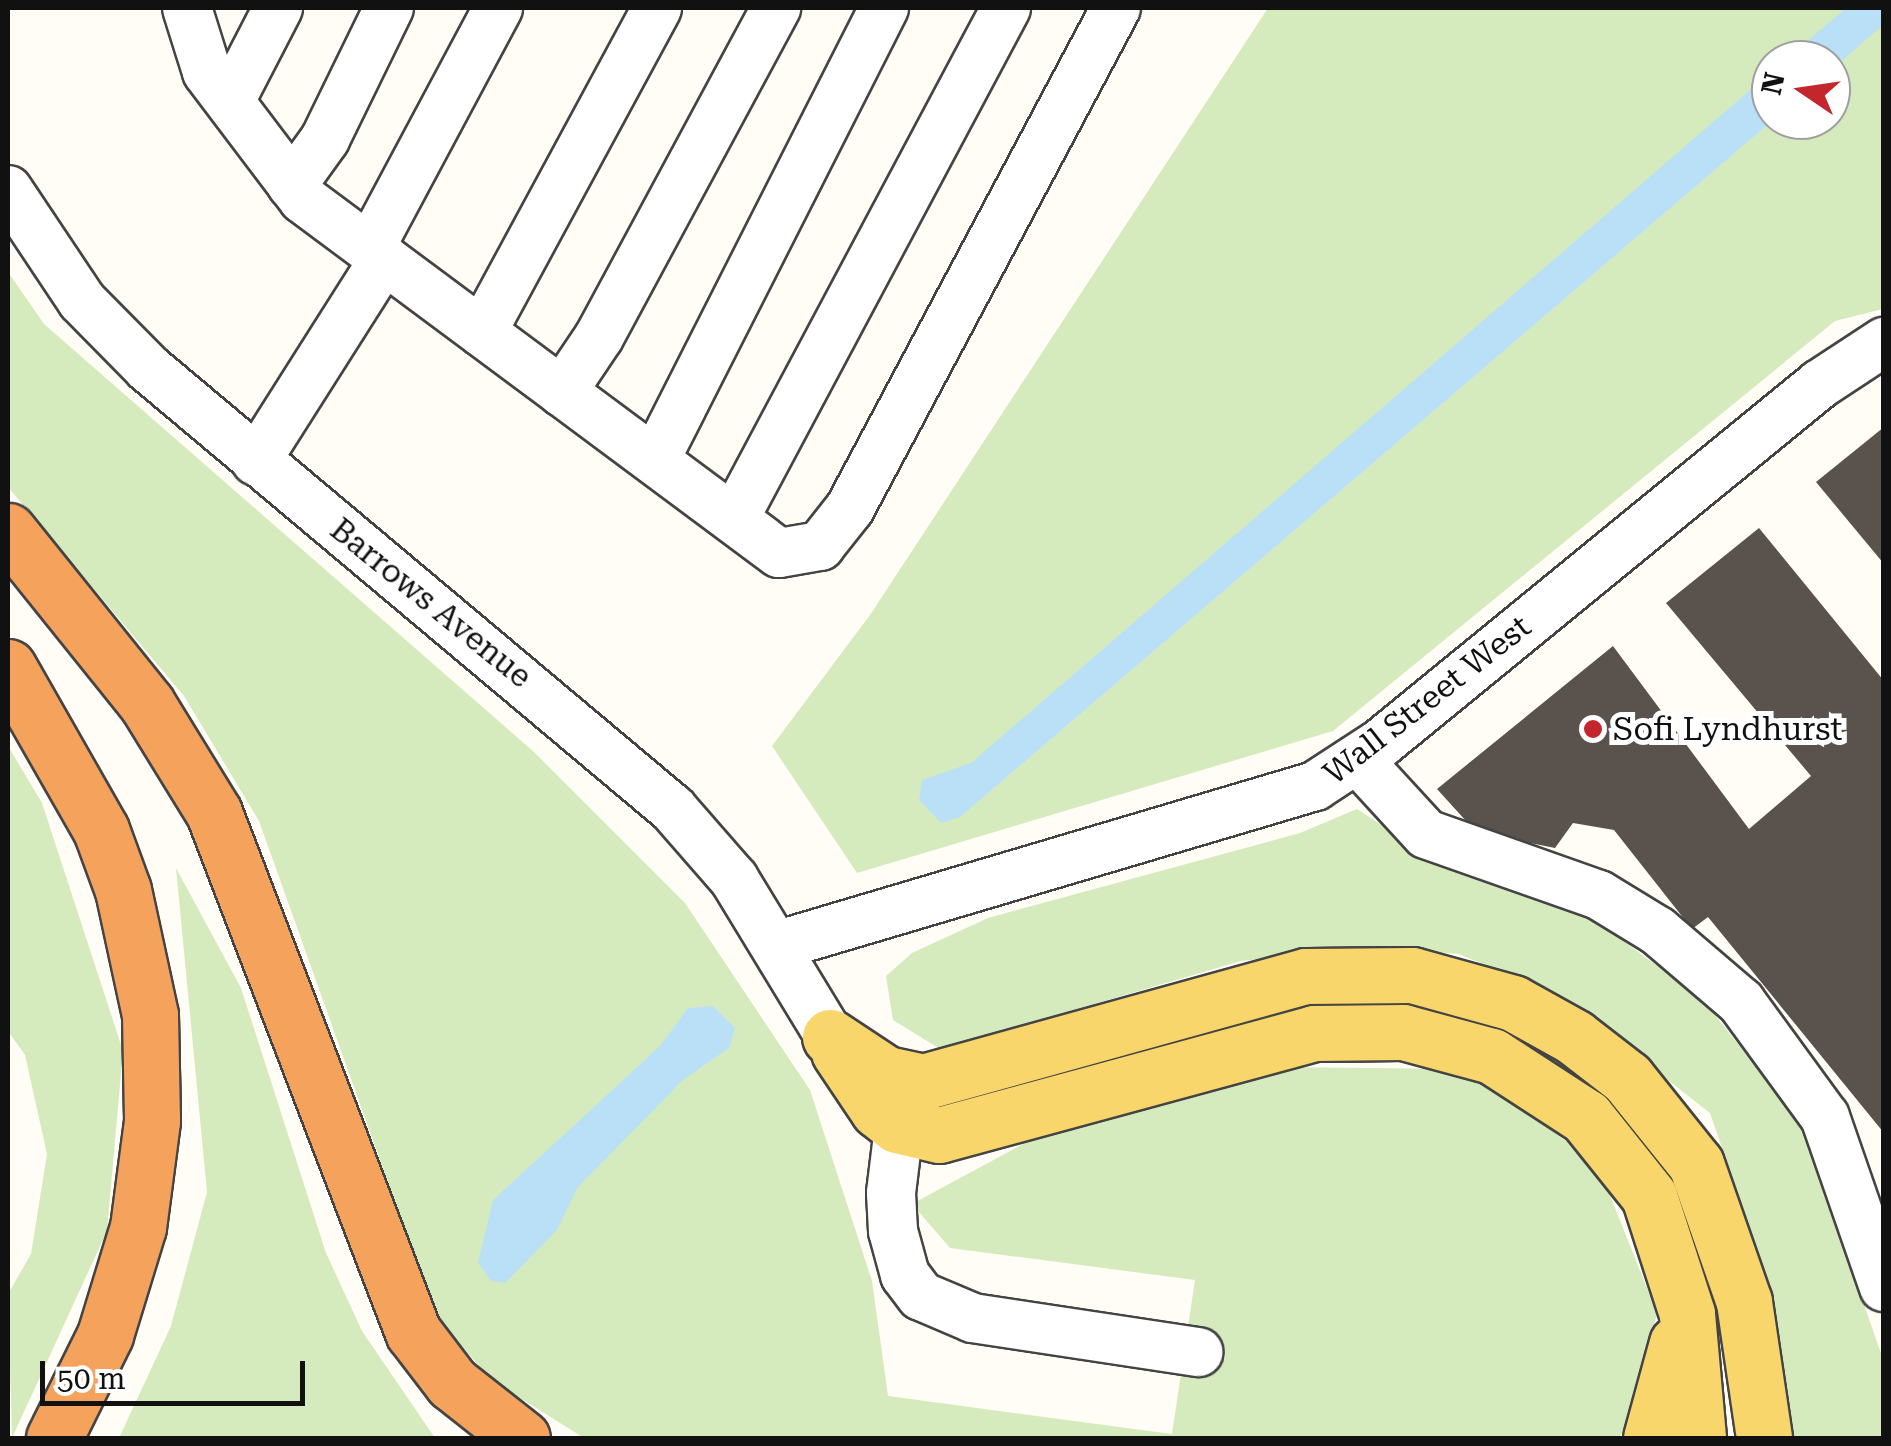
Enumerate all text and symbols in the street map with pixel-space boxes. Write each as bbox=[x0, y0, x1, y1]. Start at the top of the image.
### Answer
north arrow bbox=[1751, 40, 1851, 140]
text: N bbox=[1755, 69, 1792, 98]
street label: Barrows Avenue bbox=[323, 510, 539, 696]
street label: Wall Street West bbox=[1316, 607, 1538, 793]
place label: Sofi Lyndhurst bbox=[1613, 710, 1842, 748]
marker: Sofi Lyndhurst bbox=[1582, 718, 1604, 740]
scale bar bbox=[45, 1341, 310, 1403]
text: 50 m bbox=[57, 1361, 126, 1396]

